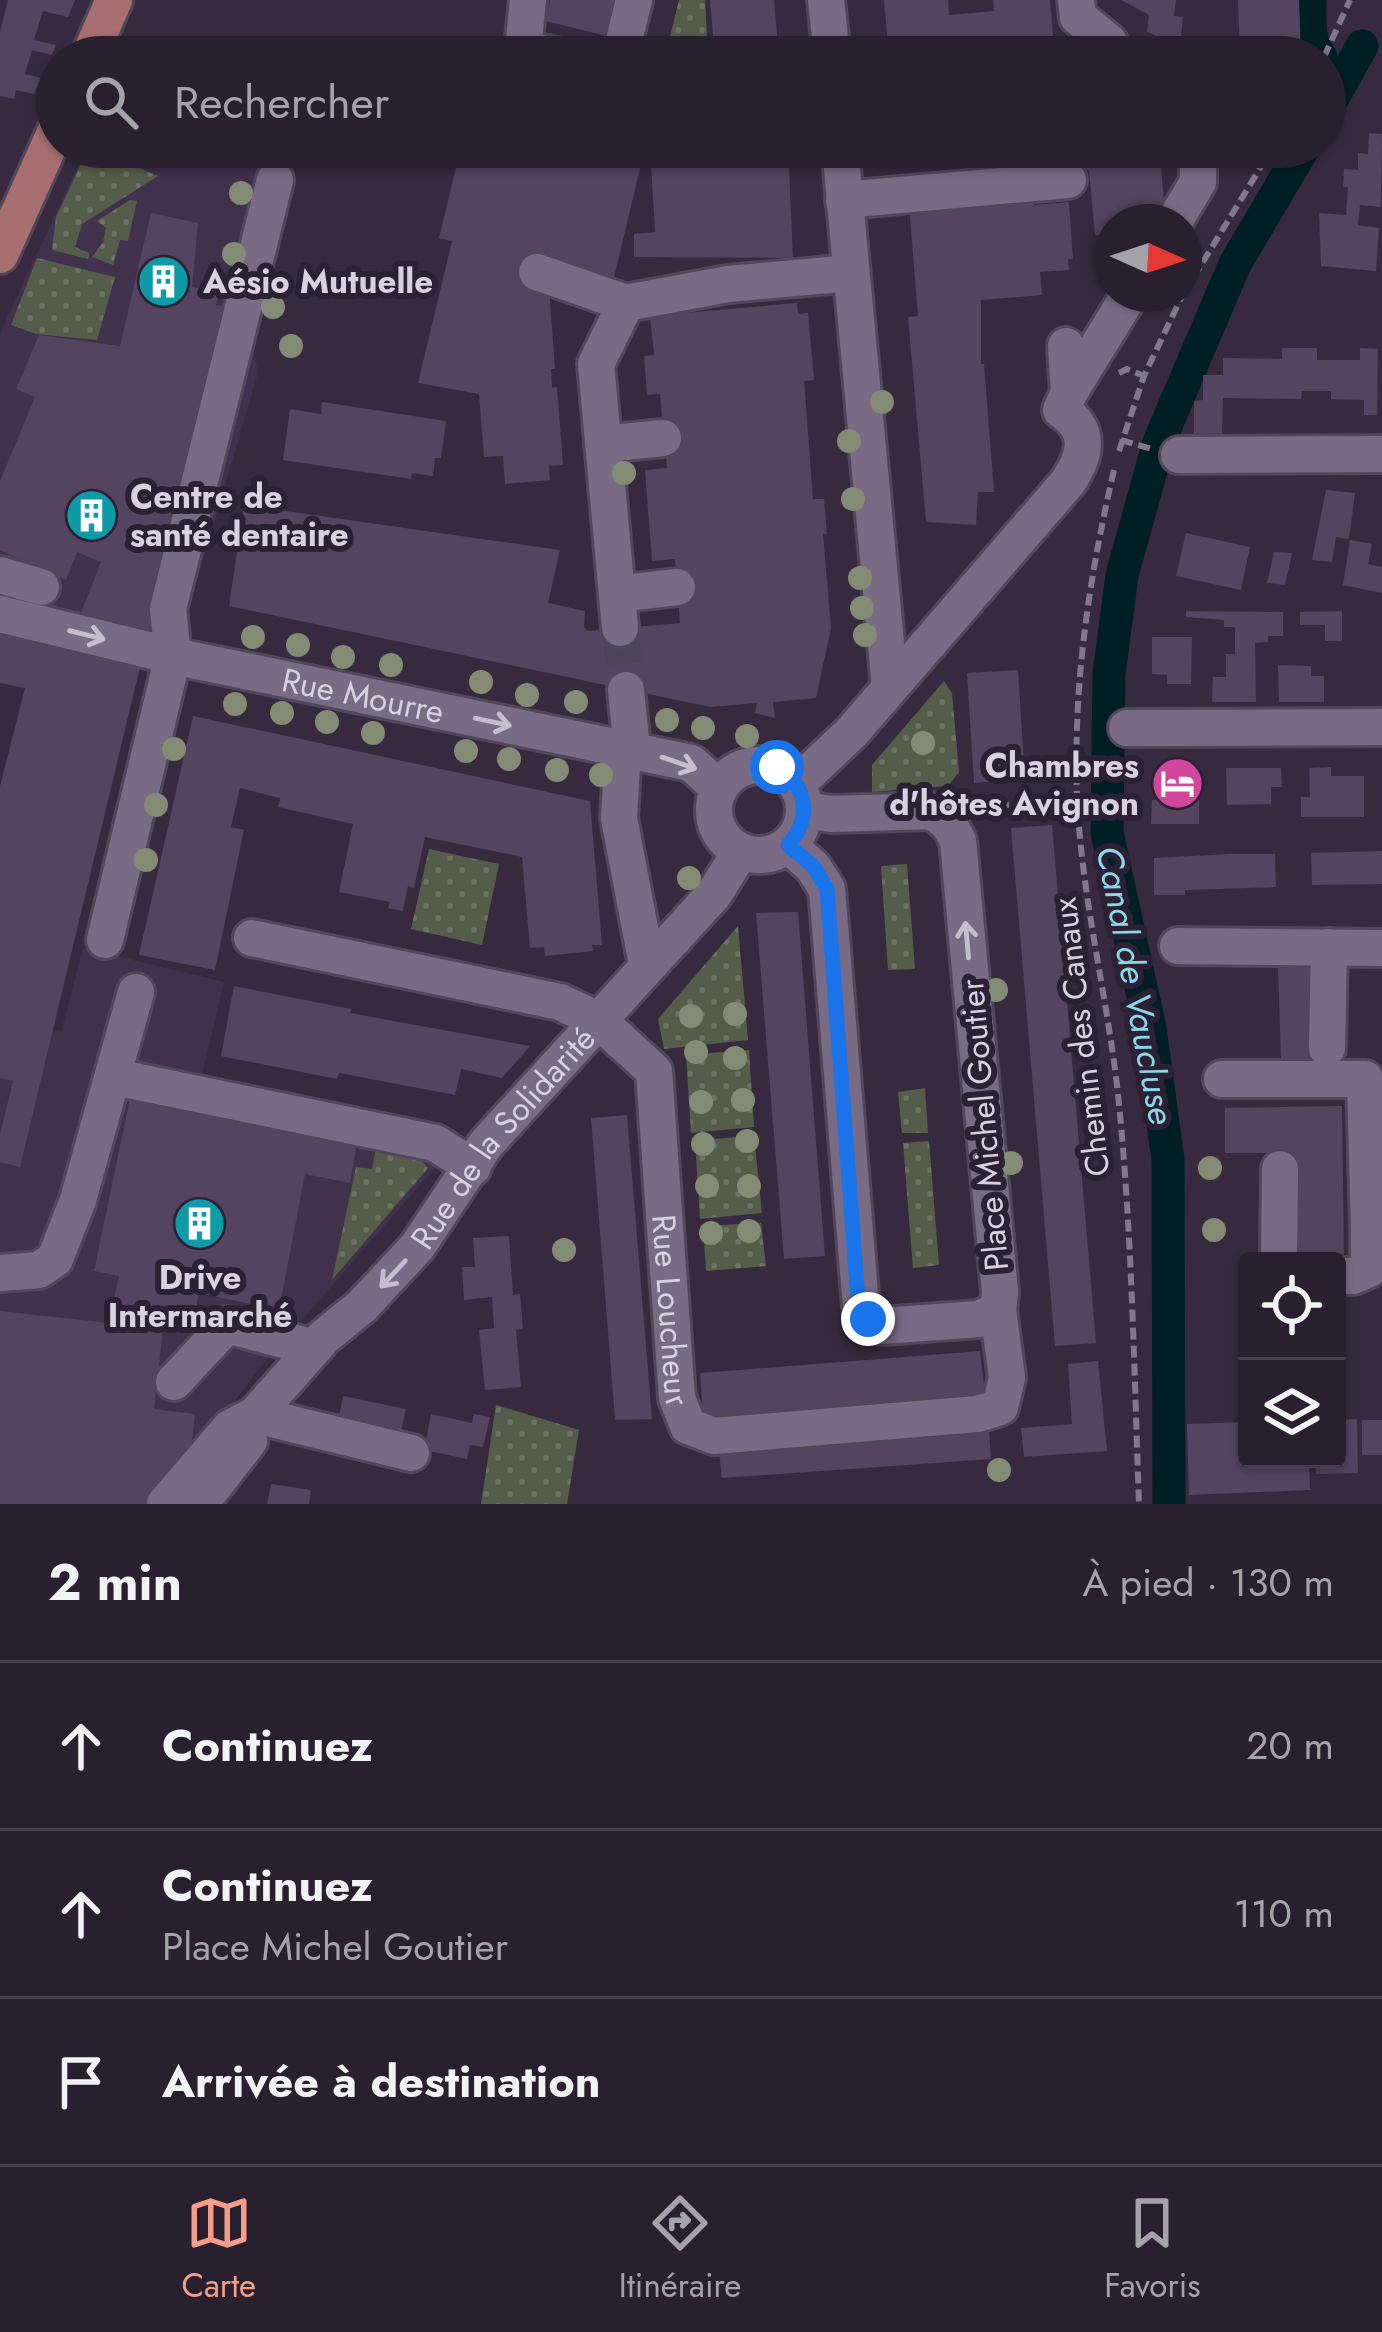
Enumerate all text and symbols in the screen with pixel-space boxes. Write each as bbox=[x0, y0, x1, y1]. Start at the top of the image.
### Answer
search box bbox=[36, 36, 1346, 168]
icon: search bbox=[78, 69, 144, 135]
text: Rechercher bbox=[174, 70, 389, 135]
north arrow bbox=[1094, 204, 1202, 312]
building icon: Aésio Mutuelle bbox=[136, 253, 192, 309]
place label: Aésio Mutuelle bbox=[202, 258, 433, 305]
place label: Centre de santé dentaire bbox=[130, 473, 349, 558]
building icon: Centre de santé dentaire bbox=[63, 487, 119, 543]
one-way arrow bbox=[67, 625, 105, 647]
street label: Rue Mourre bbox=[278, 656, 448, 735]
one-way arrow bbox=[473, 712, 512, 734]
route start bbox=[750, 740, 804, 794]
place label: Chambres d'hôtes Avignon bbox=[889, 742, 1139, 827]
one-way arrow bbox=[659, 753, 697, 775]
hotel icon: Chambres d'hôtes Avignon bbox=[1150, 756, 1206, 812]
water label: Canal de Vaucluse bbox=[1084, 841, 1188, 1129]
street label: Chemin des Canaux bbox=[1041, 895, 1121, 1179]
one-way arrow bbox=[955, 921, 978, 960]
street label: Place Michel Goutier bbox=[948, 976, 1020, 1273]
street label: Rue de la Solidarité bbox=[399, 1016, 606, 1258]
building icon: Drive Intermarché bbox=[172, 1195, 228, 1251]
street label: Rue Loucheur bbox=[641, 1213, 702, 1414]
map controls bbox=[1238, 1252, 1346, 1468]
button: locate bbox=[1238, 1252, 1346, 1360]
place label: Drive Intermarché bbox=[108, 1254, 292, 1339]
one-way arrow bbox=[379, 1258, 407, 1288]
route end bbox=[841, 1292, 895, 1346]
button: layers bbox=[1238, 1360, 1346, 1468]
text: 2 min bbox=[48, 1545, 182, 1619]
text: À pied · 130 m bbox=[1082, 1554, 1334, 1611]
icon: ahead bbox=[48, 1713, 114, 1779]
text: Continuez bbox=[162, 1713, 373, 1778]
text: 20 m bbox=[1246, 1717, 1334, 1774]
text: Continuez bbox=[162, 1853, 373, 1918]
icon: ahead bbox=[48, 1881, 114, 1947]
text: 110 m bbox=[1233, 1885, 1334, 1942]
text: Place Michel Goutier bbox=[162, 1918, 508, 1975]
icon: arrive bbox=[48, 2049, 114, 2115]
text: Arrivée à destination bbox=[162, 2049, 601, 2114]
tab: Carte bbox=[181, 2190, 256, 2309]
tab: Itinéraire bbox=[619, 2190, 741, 2309]
tab: Favoris bbox=[1104, 2190, 1201, 2309]

